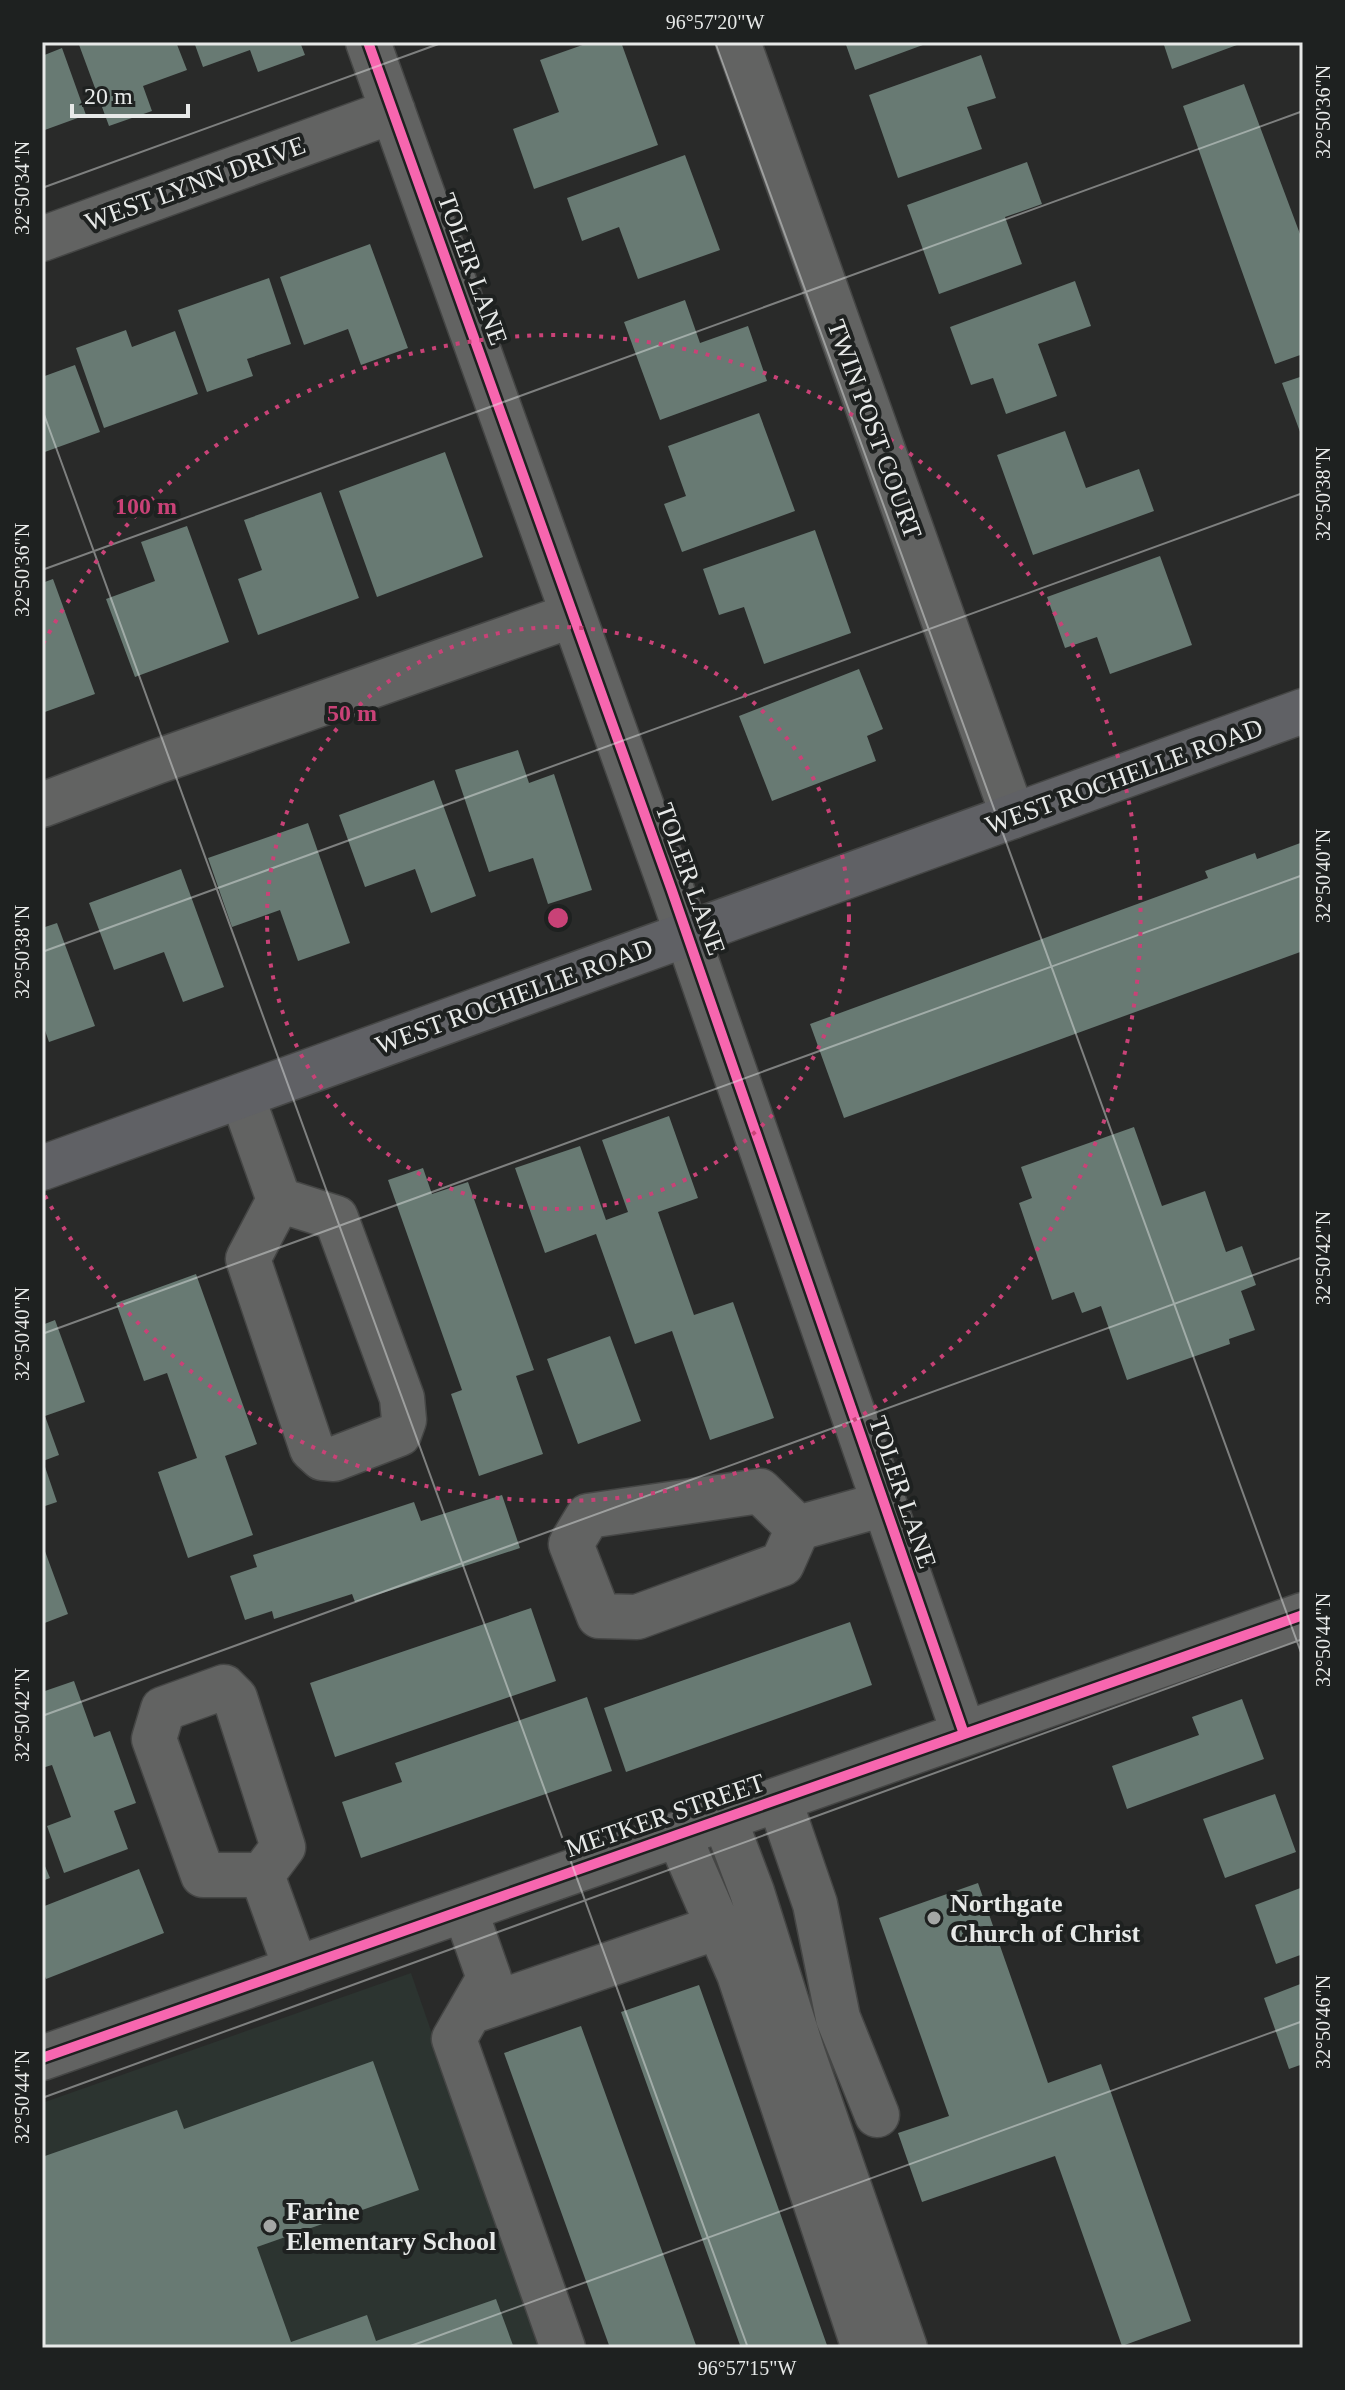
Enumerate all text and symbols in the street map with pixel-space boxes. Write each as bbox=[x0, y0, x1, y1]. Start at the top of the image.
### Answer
text: 96°57'20"W bbox=[666, 11, 764, 33]
text: 32°50'36"N bbox=[1312, 65, 1334, 159]
scale bar bbox=[72, 68, 188, 118]
text: 20 m bbox=[84, 83, 133, 109]
street label: WEST LYNN DRIVE bbox=[81, 130, 309, 237]
text: 32°50'34"N bbox=[11, 141, 33, 235]
street label: TOLER LANE bbox=[432, 189, 513, 349]
street label: TWIN POST COURT bbox=[821, 316, 928, 543]
text: 32°50'38"N bbox=[1312, 447, 1334, 541]
text: 100 m bbox=[115, 493, 177, 519]
text: 32°50'36"N bbox=[11, 523, 33, 617]
text: 50 m bbox=[327, 700, 377, 726]
street label: WEST ROCHELLE ROAD bbox=[982, 713, 1267, 840]
street label: TOLER LANE bbox=[650, 799, 731, 959]
text: 32°50'40"N bbox=[1312, 829, 1334, 923]
centre of rings bbox=[544, 904, 572, 932]
text: 32°50'38"N bbox=[11, 905, 33, 999]
street label: WEST ROCHELLE ROAD bbox=[372, 933, 657, 1060]
text: 32°50'42"N bbox=[1312, 1211, 1334, 1305]
text: 32°50'40"N bbox=[11, 1287, 33, 1381]
street label: TOLER LANE bbox=[863, 1412, 942, 1572]
text: 32°50'44"N bbox=[1312, 1593, 1334, 1687]
text: 32°50'42"N bbox=[11, 1668, 33, 1762]
street label: METKER STREET bbox=[562, 1768, 769, 1863]
place label: Northgate Church of Christ bbox=[950, 1889, 1141, 1948]
marker: Northgate Church of Christ bbox=[925, 1909, 943, 1927]
text: 32°50'46"N bbox=[1312, 1975, 1334, 2069]
text: 32°50'44"N bbox=[11, 2050, 33, 2144]
place label: Farine Elementary School bbox=[286, 2197, 496, 2256]
marker: Farine Elementary School bbox=[261, 2217, 279, 2235]
text: 96°57'15"W bbox=[698, 2357, 796, 2379]

